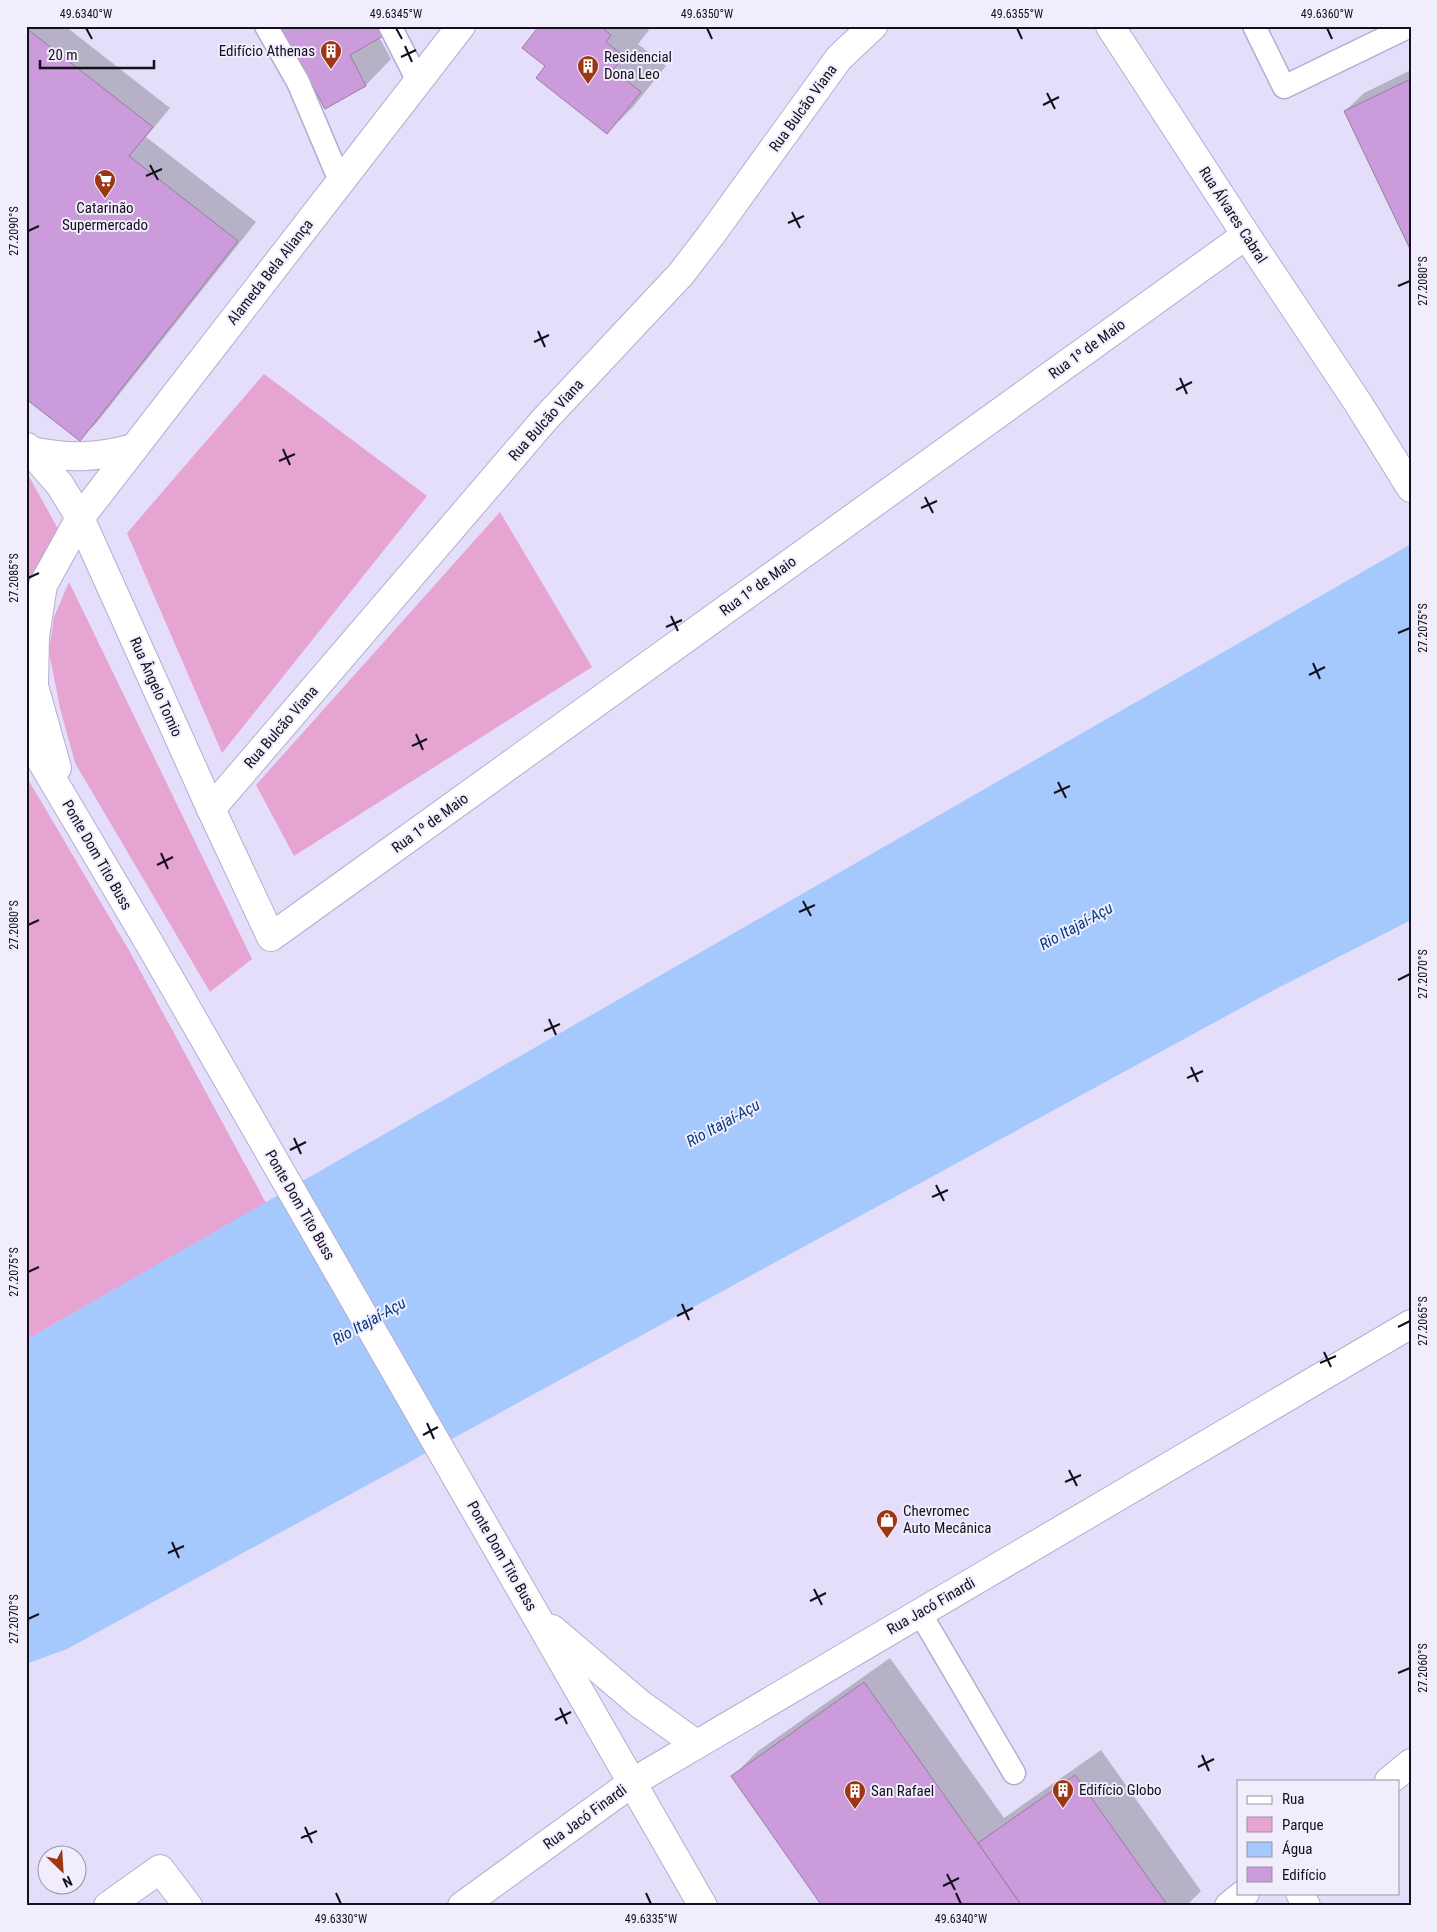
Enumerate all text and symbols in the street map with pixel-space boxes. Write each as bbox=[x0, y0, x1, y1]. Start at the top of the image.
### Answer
text: 49.6340°W bbox=[60, 7, 112, 21]
text: 49.6345°W bbox=[370, 7, 422, 21]
text: 49.6350°W bbox=[681, 7, 733, 21]
text: 49.6355°W bbox=[991, 7, 1043, 21]
text: 49.6360°W bbox=[1301, 7, 1353, 21]
scale bar bbox=[40, 38, 154, 70]
building icon: Edifício Athenas bbox=[319, 39, 343, 70]
place label: Edifício Athenas bbox=[219, 42, 315, 60]
text: 20 m bbox=[48, 46, 78, 64]
place label: Residencial Dona Leo bbox=[604, 48, 672, 83]
building icon: Residencial Dona Leo bbox=[576, 54, 600, 85]
street label: Rua Bulcão Viana bbox=[765, 61, 841, 155]
street label: Rua Álvares Cabral bbox=[1195, 163, 1271, 267]
supermarket icon: Catarinão Supermercado bbox=[93, 168, 117, 199]
place label: Catarinão Supermercado bbox=[62, 199, 148, 234]
text: 27.2090°S bbox=[7, 206, 21, 256]
street label: Alameda Bela Aliança bbox=[223, 216, 317, 328]
text: 27.2080°S bbox=[1416, 256, 1430, 306]
street label: Rua 1º de Maio bbox=[1045, 315, 1129, 383]
street label: Rua Bulcão Viana bbox=[505, 376, 587, 464]
street label: Rua 1º de Maio bbox=[716, 552, 800, 620]
text: 27.2085°S bbox=[7, 553, 21, 603]
text: 27.2075°S bbox=[1416, 603, 1430, 653]
street label: Rua Ângelo Tomio bbox=[126, 634, 186, 740]
street label: Rua Bulcão Viana bbox=[240, 682, 322, 772]
street label: Rua 1º de Maio bbox=[388, 789, 472, 857]
street label: Ponte Dom Tito Buss bbox=[58, 797, 136, 913]
water label: Rio Itajaí-Açu bbox=[1036, 898, 1117, 954]
text: 27.2080°S bbox=[7, 900, 21, 950]
text: 27.2070°S bbox=[1416, 949, 1430, 999]
water label: Rio Itajaí-Açu bbox=[683, 1095, 764, 1151]
street label: Ponte Dom Tito Buss bbox=[261, 1147, 339, 1263]
text: 27.2075°S bbox=[7, 1247, 21, 1297]
water label: Rio Itajaí-Açu bbox=[329, 1293, 410, 1349]
text: 27.2065°S bbox=[1416, 1296, 1430, 1346]
street label: Ponte Dom Tito Buss bbox=[463, 1498, 541, 1614]
place label: Chevromec Auto Mecânica bbox=[903, 1502, 991, 1537]
shop icon: Chevromec Auto Mecânica bbox=[875, 1508, 899, 1539]
street label: Rua Jacó Finardi bbox=[884, 1574, 978, 1638]
text: 27.2070°S bbox=[7, 1594, 21, 1644]
text: 27.2060°S bbox=[1416, 1643, 1430, 1693]
building icon: Edifício Globo bbox=[1051, 1778, 1075, 1809]
building icon: San Rafael bbox=[843, 1779, 867, 1810]
legend bbox=[1237, 1780, 1400, 1894]
street label: Rua Jacó Finardi bbox=[540, 1781, 630, 1853]
place label: Edifício Globo bbox=[1079, 1781, 1162, 1799]
place label: San Rafael bbox=[871, 1782, 934, 1800]
text: Rua bbox=[1282, 1790, 1304, 1808]
text: Parque bbox=[1282, 1816, 1324, 1834]
text: Água bbox=[1282, 1840, 1312, 1858]
north arrow bbox=[38, 1844, 88, 1894]
text: Edifício bbox=[1282, 1866, 1326, 1884]
text: N bbox=[60, 1873, 75, 1891]
text: 49.6330°W bbox=[315, 1912, 367, 1926]
text: 49.6335°W bbox=[625, 1912, 677, 1926]
text: 49.6340°W bbox=[935, 1912, 987, 1926]

